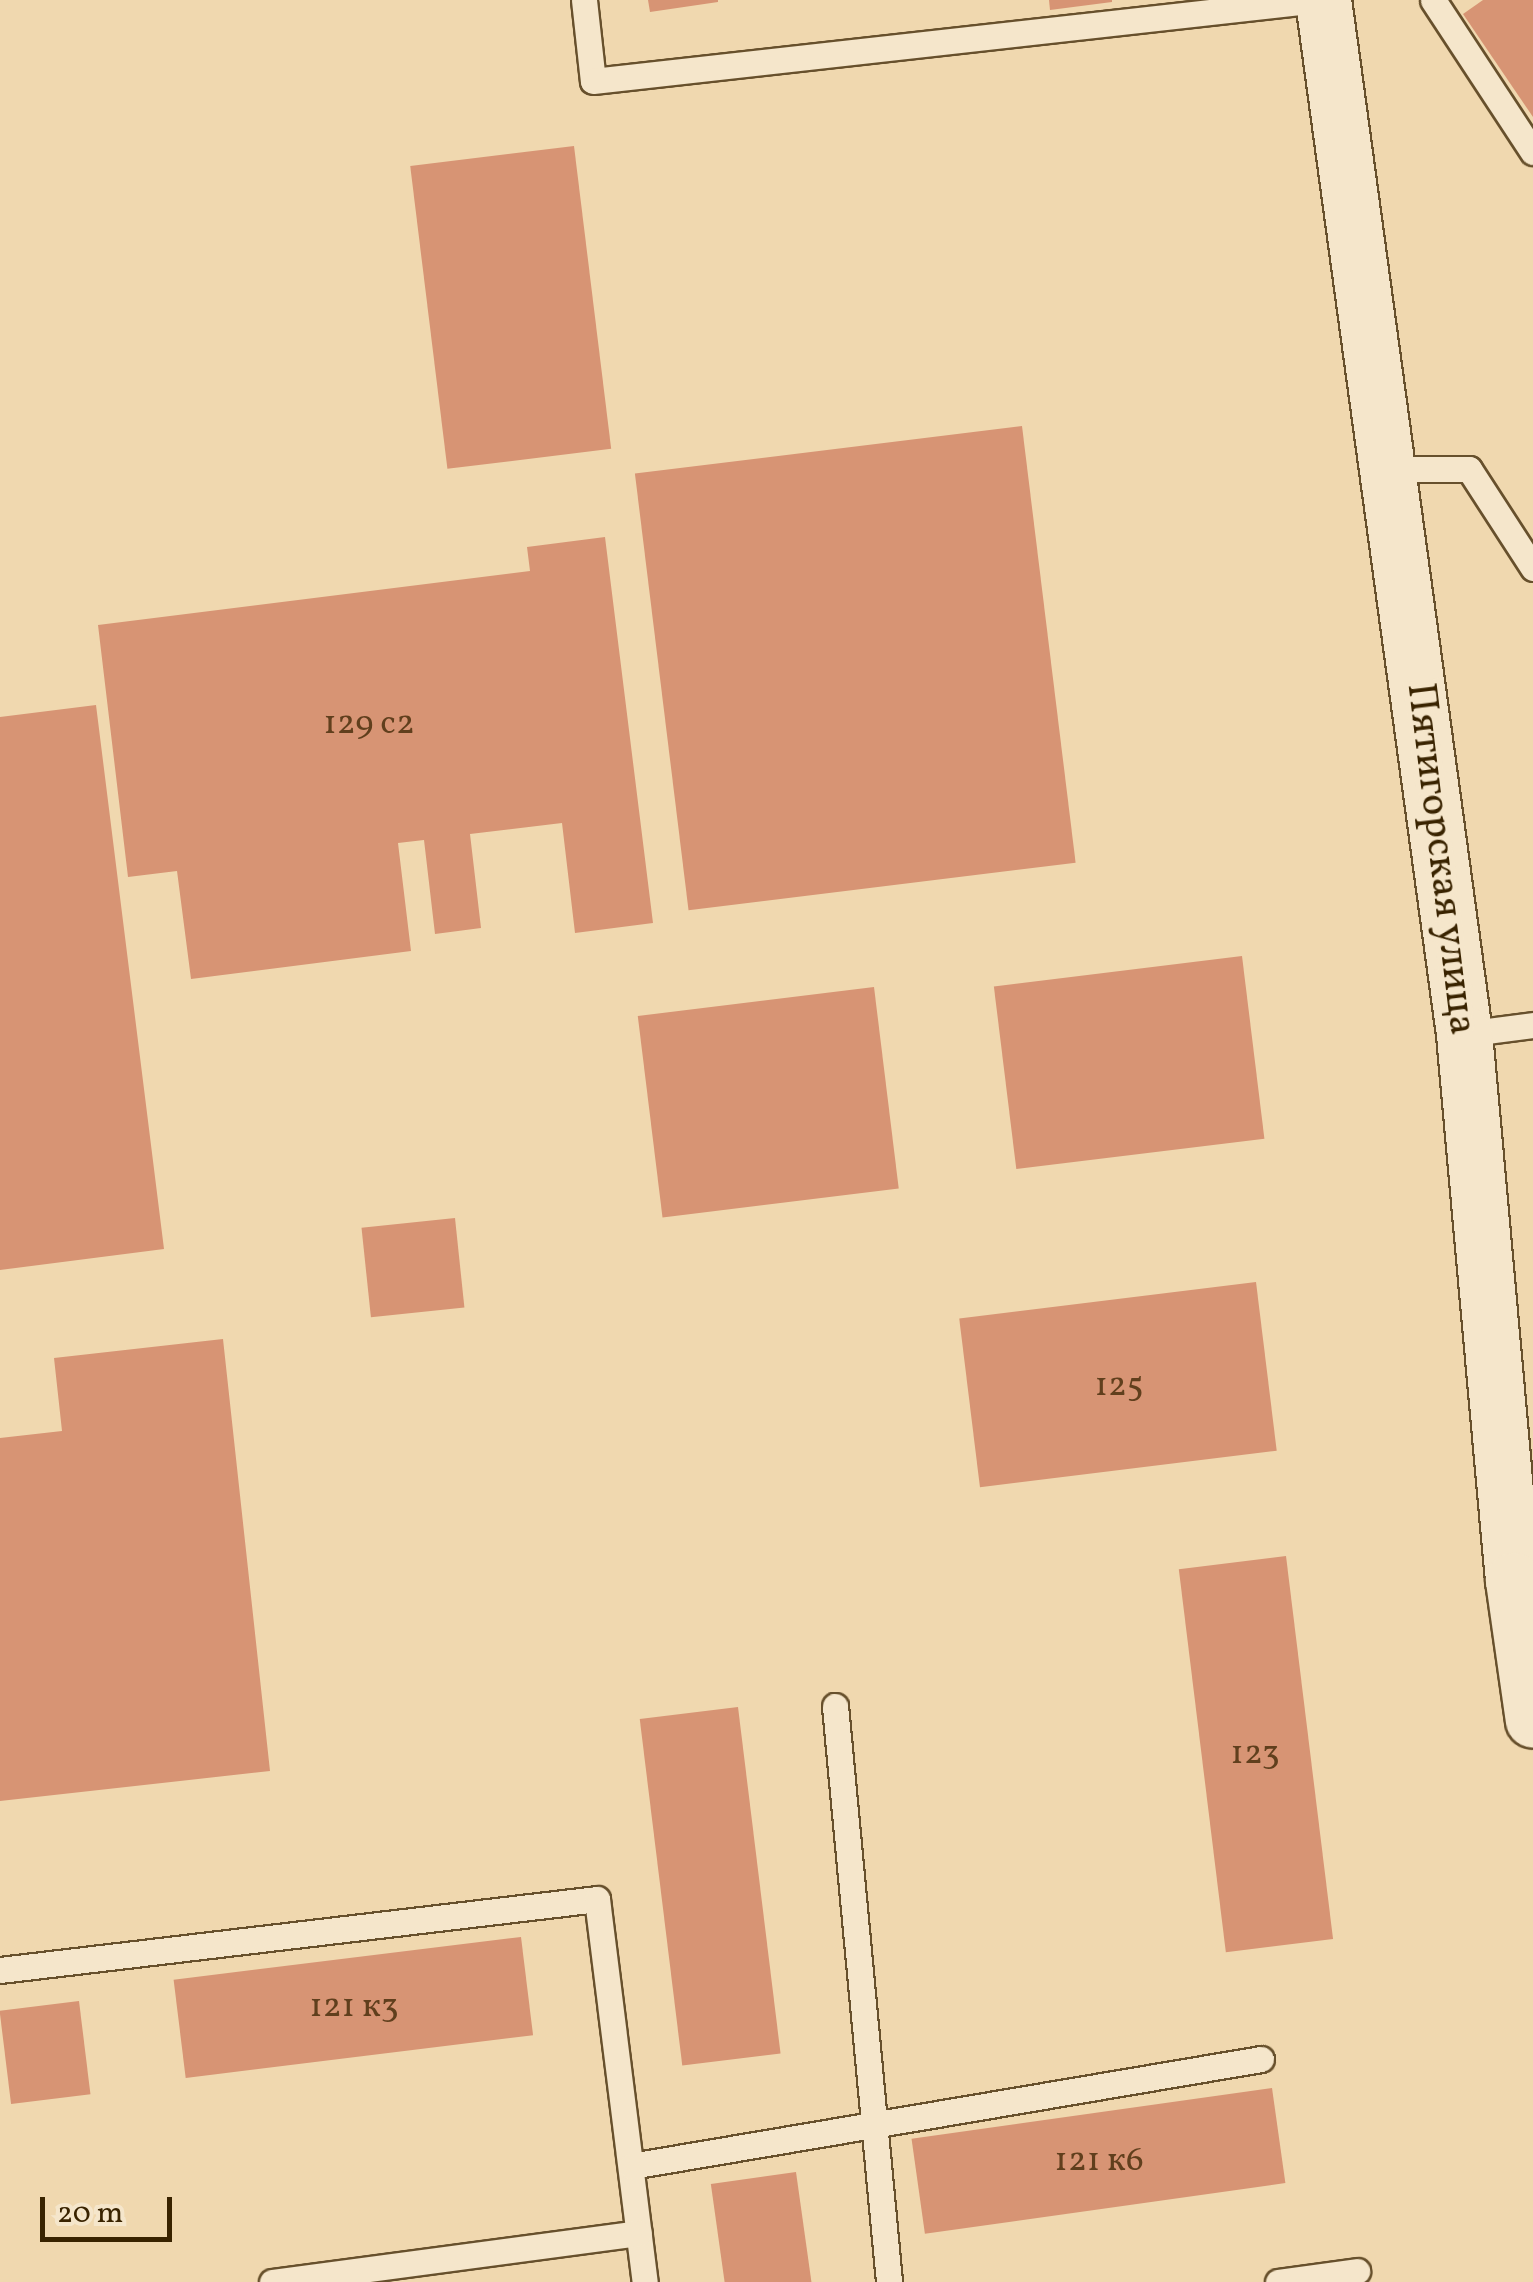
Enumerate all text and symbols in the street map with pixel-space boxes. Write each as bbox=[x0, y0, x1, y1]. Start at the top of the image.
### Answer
street label: Пятигорская улица bbox=[1395, 680, 1485, 1038]
house number: 129 с2 bbox=[323, 703, 415, 745]
house number: 125 bbox=[1094, 1365, 1144, 1407]
house number: 123 bbox=[1230, 1733, 1280, 1775]
house number: 121 к3 bbox=[309, 1986, 399, 2028]
house number: 121 к6 bbox=[1054, 2140, 1144, 2182]
scale bar bbox=[45, 2177, 178, 2239]
text: 20 m bbox=[57, 2193, 123, 2235]

